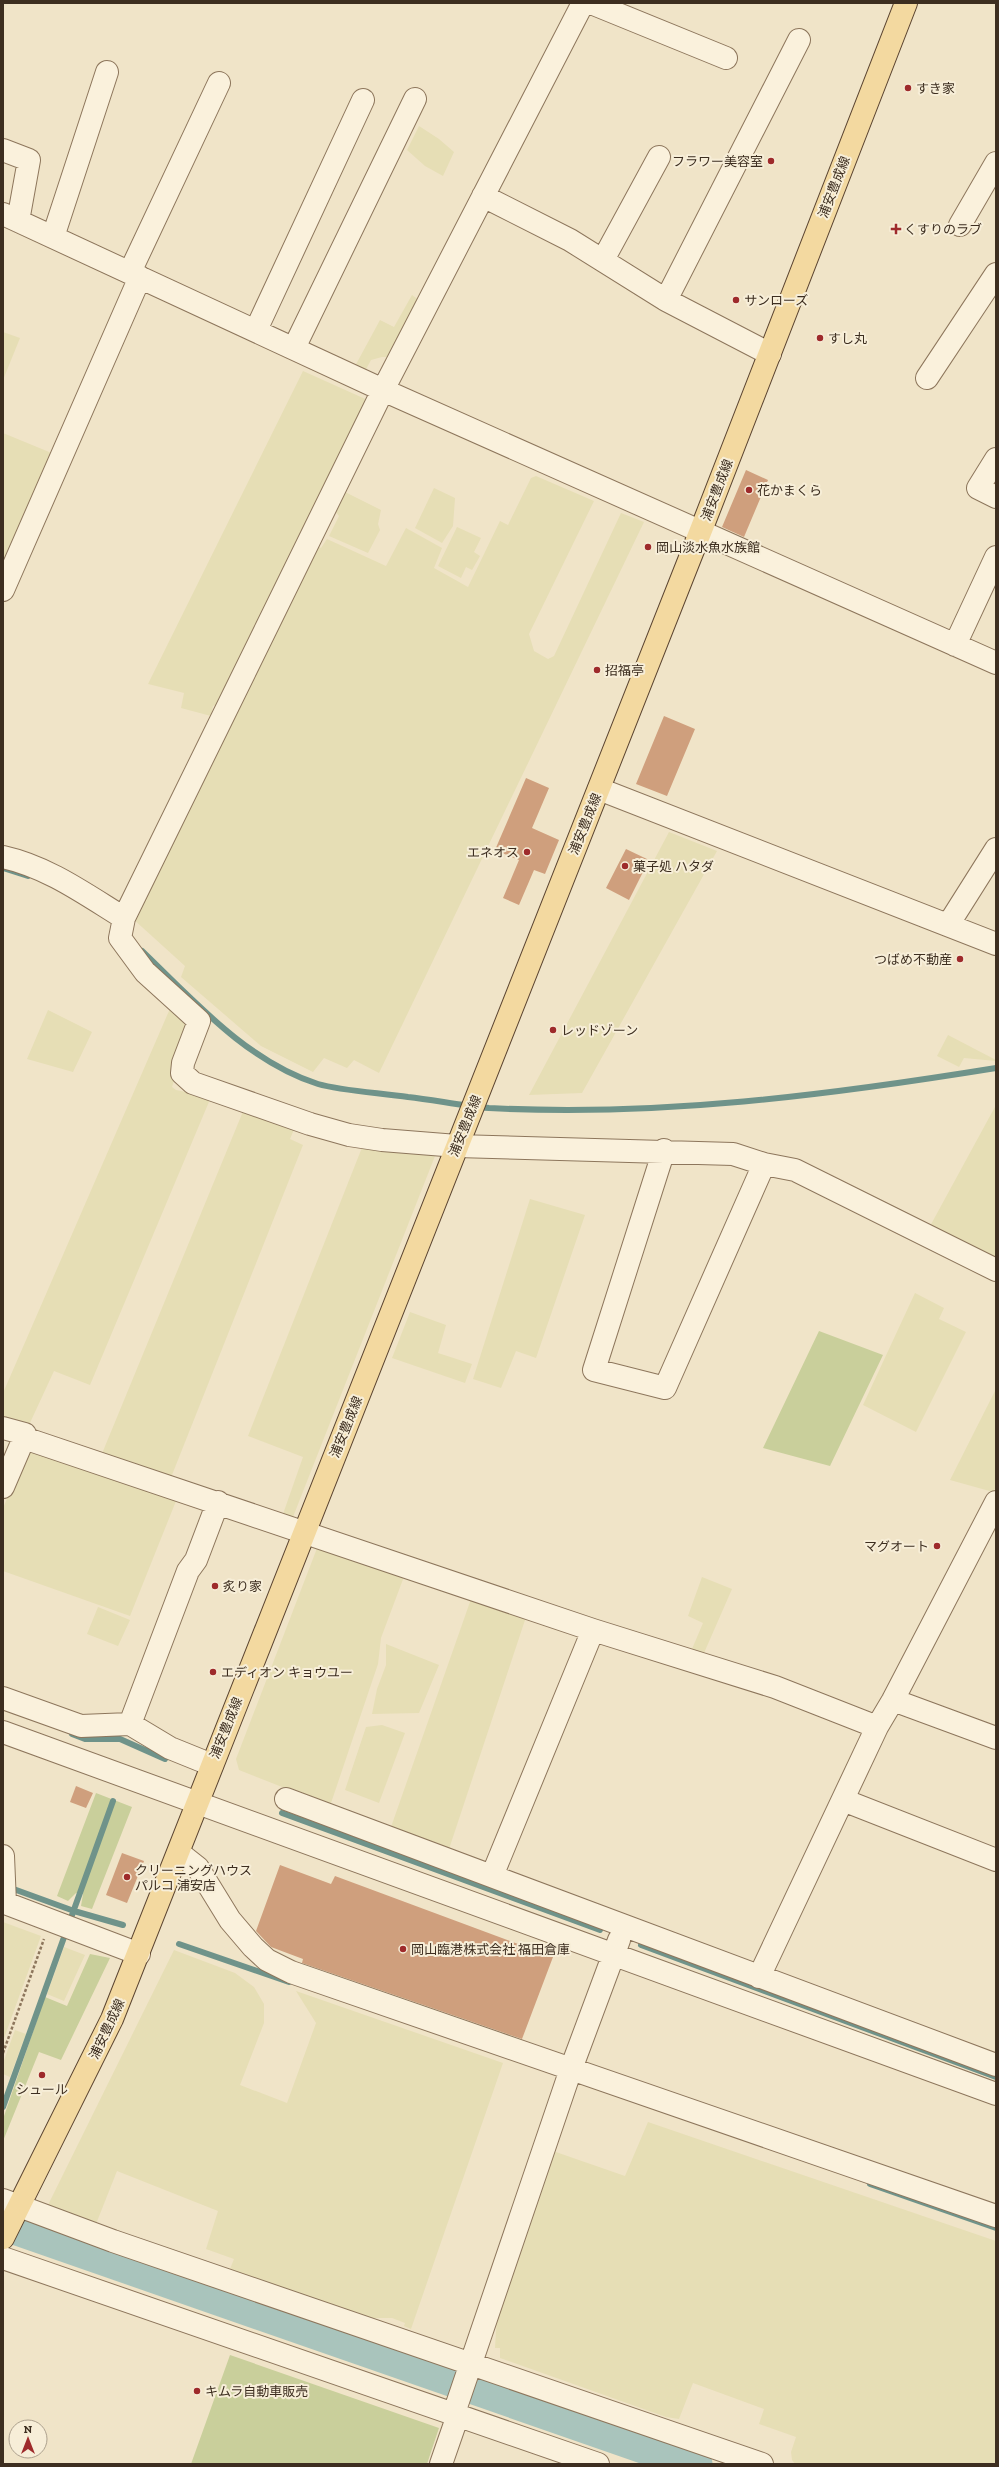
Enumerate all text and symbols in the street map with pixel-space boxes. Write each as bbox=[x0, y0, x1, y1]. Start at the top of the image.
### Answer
place label: すき家 bbox=[916, 81, 955, 96]
marker: すき家 bbox=[903, 83, 913, 93]
place label: フラワー美容室 bbox=[672, 154, 763, 169]
street label: 浦安豊成線 bbox=[815, 154, 853, 220]
marker: フラワー美容室 bbox=[766, 156, 776, 166]
place label: くすりのラブ bbox=[904, 222, 982, 237]
marker: くすりのラブ bbox=[891, 224, 901, 234]
place label: サンローズ bbox=[744, 293, 808, 308]
marker: サンローズ bbox=[731, 295, 741, 305]
place label: すし丸 bbox=[828, 331, 867, 346]
marker: すし丸 bbox=[815, 333, 825, 343]
street label: 浦安豊成線 bbox=[698, 457, 736, 523]
place label: 花かまくら bbox=[757, 483, 822, 498]
marker: 花かまくら bbox=[744, 485, 754, 495]
place label: 岡山淡水魚水族館 bbox=[656, 540, 760, 555]
marker: 岡山淡水魚水族館 bbox=[643, 542, 653, 552]
place label: 招福亭 bbox=[605, 663, 644, 678]
marker: 招福亭 bbox=[592, 665, 602, 675]
street label: 浦安豊成線 bbox=[566, 791, 604, 857]
place label: エネオス bbox=[467, 845, 519, 860]
marker: エネオス bbox=[522, 847, 532, 857]
place label: 菓子処 ハタダ bbox=[633, 859, 714, 874]
marker: 菓子処 ハタダ bbox=[620, 861, 630, 871]
place label: つばめ不動産 bbox=[874, 952, 952, 967]
marker: つばめ不動産 bbox=[955, 954, 965, 964]
place label: レッドゾーン bbox=[561, 1023, 638, 1038]
marker: レッドゾーン bbox=[548, 1025, 558, 1035]
street label: 浦安豊成線 bbox=[446, 1093, 484, 1159]
street label: 浦安豊成線 bbox=[327, 1394, 365, 1460]
place label: マグオート bbox=[864, 1539, 929, 1554]
marker: マグオート bbox=[932, 1541, 942, 1551]
place label: 炙り家 bbox=[223, 1579, 262, 1594]
marker: 炙り家 bbox=[210, 1581, 220, 1591]
place label: エディオン キョウユー bbox=[221, 1665, 353, 1680]
marker: エディオン キョウユー bbox=[208, 1667, 218, 1677]
street label: 浦安豊成線 bbox=[207, 1695, 245, 1761]
place label: クリーニングハウス パルコ 浦安店 bbox=[135, 1863, 252, 1893]
marker: クリーニングハウス パルコ 浦安店 bbox=[122, 1872, 132, 1882]
place label: 岡山臨港株式会社 福田倉庫 bbox=[411, 1942, 570, 1957]
marker: 岡山臨港株式会社 福田倉庫 bbox=[398, 1944, 408, 1954]
street label: 浦安豊成線 bbox=[86, 1996, 128, 2062]
marker: シュール bbox=[37, 2070, 47, 2080]
place label: シュール bbox=[16, 2082, 68, 2097]
place label: キムラ自動車販売 bbox=[205, 2384, 308, 2399]
marker: キムラ自動車販売 bbox=[192, 2386, 202, 2396]
north arrow bbox=[8, 2419, 48, 2459]
text: N bbox=[24, 2423, 33, 2436]

